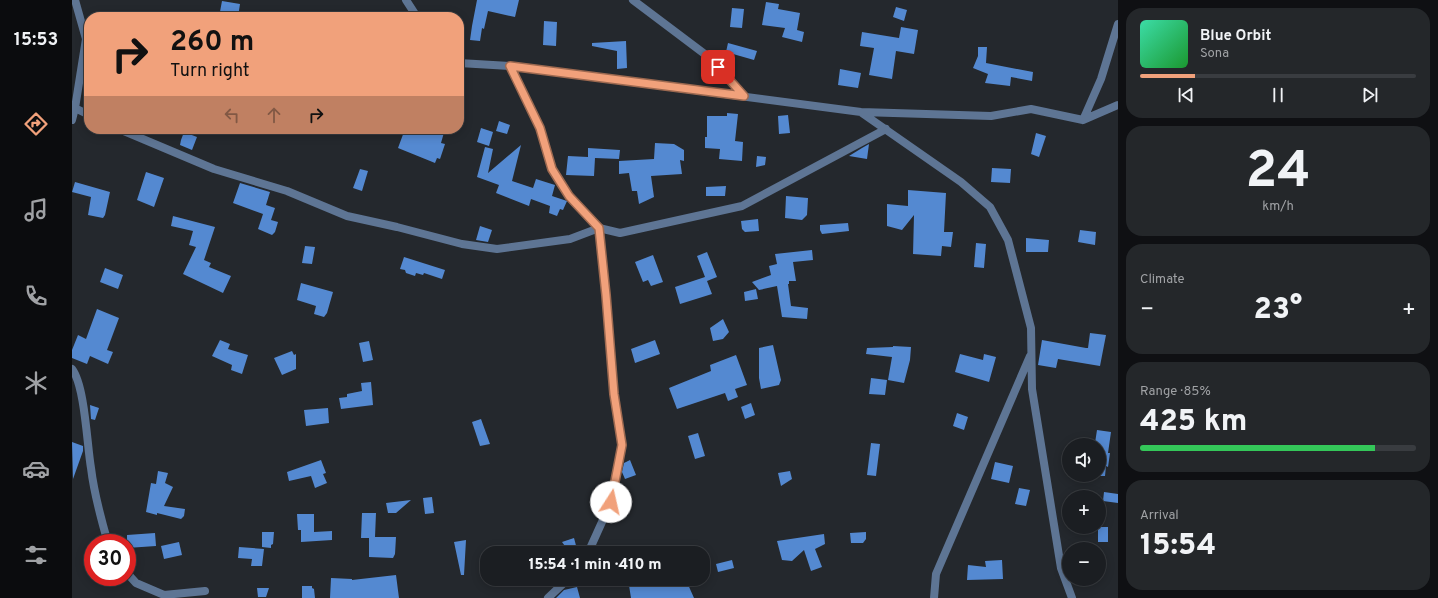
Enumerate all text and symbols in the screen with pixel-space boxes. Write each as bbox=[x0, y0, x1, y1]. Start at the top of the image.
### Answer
text: 260 m bbox=[170, 25, 254, 61]
text: Blue Orbit bbox=[1200, 27, 1271, 46]
icon: right bbox=[104, 28, 156, 80]
text: 15:53 bbox=[14, 29, 58, 52]
text: Sona bbox=[1200, 46, 1229, 62]
pin bbox=[701, 50, 735, 84]
icon: arrive bbox=[707, 56, 729, 78]
text: Turn right bbox=[170, 60, 250, 83]
icon: previous bbox=[1175, 84, 1197, 106]
icon: pause bbox=[1267, 84, 1289, 106]
icon: next bbox=[1359, 84, 1381, 106]
icon: left bbox=[221, 104, 243, 126]
icon: ahead bbox=[263, 104, 285, 126]
icon: right bbox=[305, 104, 327, 126]
icon: directions bbox=[22, 110, 50, 138]
text: 24 bbox=[1245, 140, 1311, 206]
icon: music bbox=[22, 196, 50, 224]
text: km/h bbox=[1262, 199, 1294, 215]
text: Climate bbox=[1140, 272, 1185, 288]
icon: phone bbox=[22, 282, 50, 310]
text: 23° bbox=[1254, 292, 1302, 329]
text: − bbox=[1140, 297, 1154, 324]
text: + bbox=[1402, 297, 1416, 324]
icon: climate bbox=[22, 369, 50, 397]
text: Range · 85% bbox=[1140, 384, 1211, 400]
text: 425 km bbox=[1140, 404, 1247, 441]
map controls bbox=[1062, 438, 1106, 586]
button: sound bbox=[1062, 438, 1106, 482]
icon: car bbox=[22, 455, 50, 483]
position arrow bbox=[590, 481, 632, 523]
button: + bbox=[1062, 490, 1106, 534]
text: Arrival bbox=[1140, 508, 1179, 524]
text: 15:54 bbox=[1140, 528, 1216, 565]
speed limit sign: 30 bbox=[84, 534, 136, 586]
icon: filters bbox=[22, 541, 50, 569]
button: − bbox=[1062, 542, 1106, 586]
text: 15:54 · 1 min · 410 m bbox=[528, 556, 662, 575]

